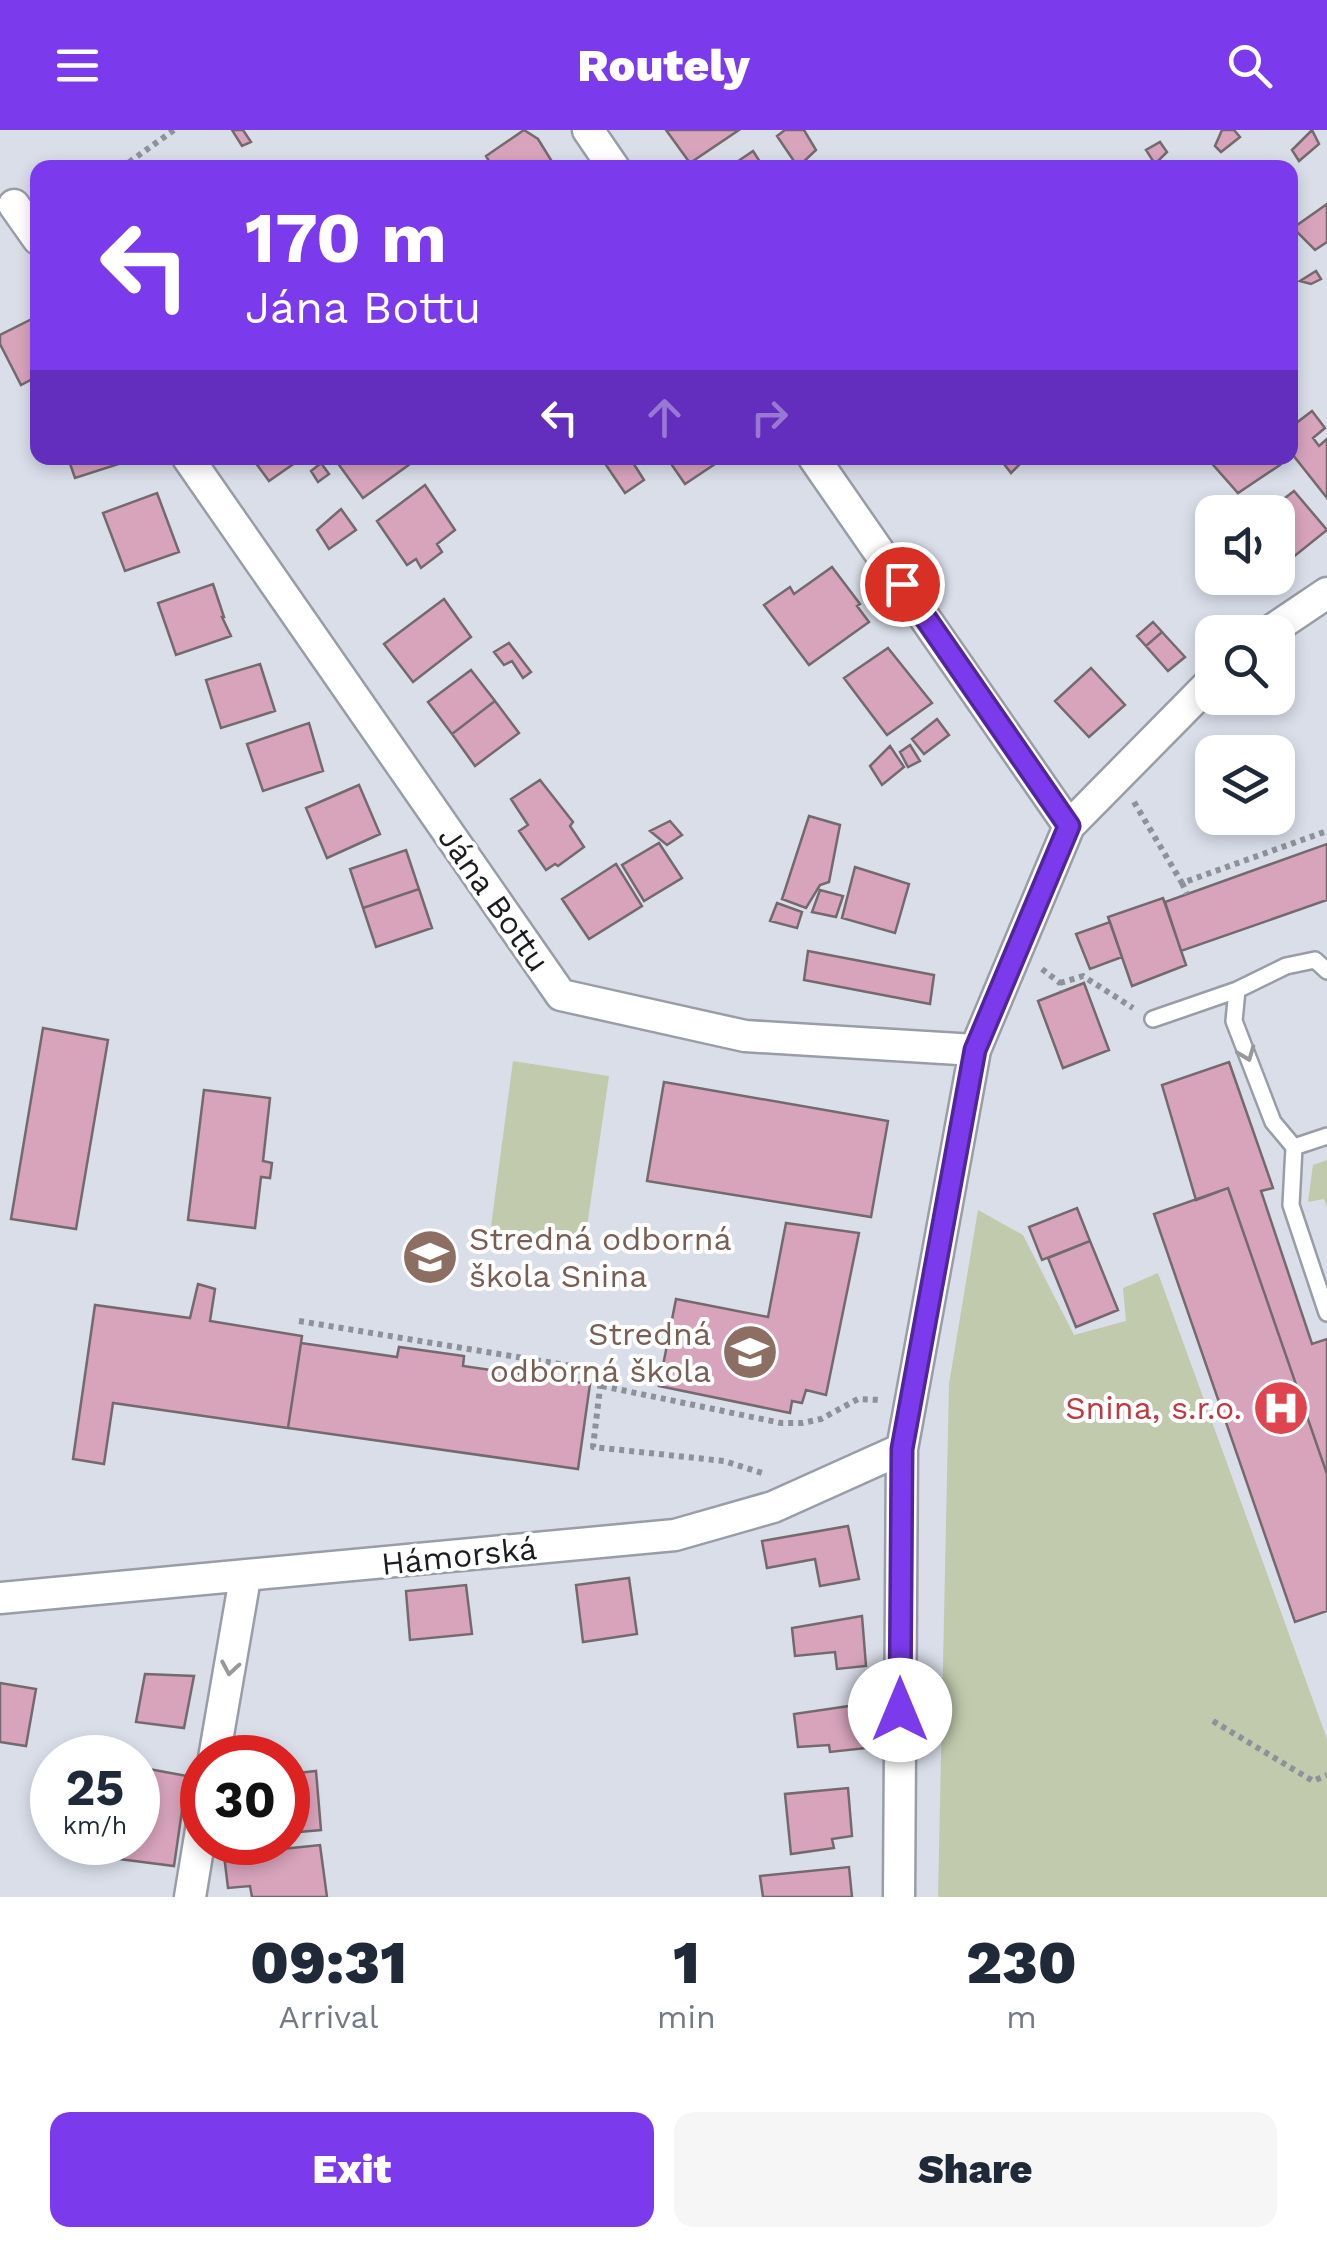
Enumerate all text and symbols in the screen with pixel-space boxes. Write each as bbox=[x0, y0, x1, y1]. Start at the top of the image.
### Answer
icon: menu bbox=[50, 38, 105, 93]
icon: search bbox=[1222, 38, 1277, 93]
text: Routely bbox=[577, 39, 750, 92]
text: 170 m bbox=[245, 197, 447, 279]
icon: left bbox=[80, 200, 210, 330]
text: Jána Bottu bbox=[245, 281, 481, 334]
icon: left bbox=[532, 390, 587, 445]
icon: ahead bbox=[637, 390, 692, 445]
icon: right bbox=[742, 390, 797, 445]
map controls bbox=[1195, 495, 1295, 835]
button: sound bbox=[1195, 495, 1295, 595]
pin bbox=[860, 542, 945, 627]
icon: arrive bbox=[875, 557, 930, 612]
button: search bbox=[1195, 615, 1295, 715]
button: layers bbox=[1195, 735, 1295, 835]
street label: Jána Bottu bbox=[430, 819, 558, 979]
one-way arrow bbox=[1235, 1045, 1256, 1062]
place label: Stredná odborná škola Snina bbox=[469, 1220, 732, 1295]
school or university icon: Stredná odborná škola Snina bbox=[400, 1227, 460, 1287]
place label: Stredná odborná škola bbox=[490, 1315, 711, 1390]
school or university icon: Stredná odborná škola bbox=[720, 1322, 780, 1382]
hospital icon: Snina, s.r.o. bbox=[1251, 1378, 1311, 1438]
place label: Snina, s.r.o. bbox=[1065, 1389, 1242, 1427]
street label: Hámorská bbox=[379, 1529, 539, 1583]
position arrow bbox=[848, 1658, 952, 1762]
one-way arrow bbox=[220, 1659, 241, 1676]
speed limit sign: 30 bbox=[180, 1735, 310, 1865]
text: 25 bbox=[66, 1758, 124, 1817]
text: km/h bbox=[63, 1811, 127, 1840]
text: 09:31 bbox=[250, 1927, 407, 1998]
text: 1 bbox=[673, 1927, 700, 1998]
text: 230 bbox=[966, 1927, 1077, 1998]
text: Arrival bbox=[279, 1998, 378, 2036]
text: min bbox=[657, 1998, 716, 2036]
text: m bbox=[1006, 1998, 1037, 2036]
button: Exit bbox=[50, 2112, 654, 2227]
button: Share bbox=[674, 2112, 1277, 2227]

